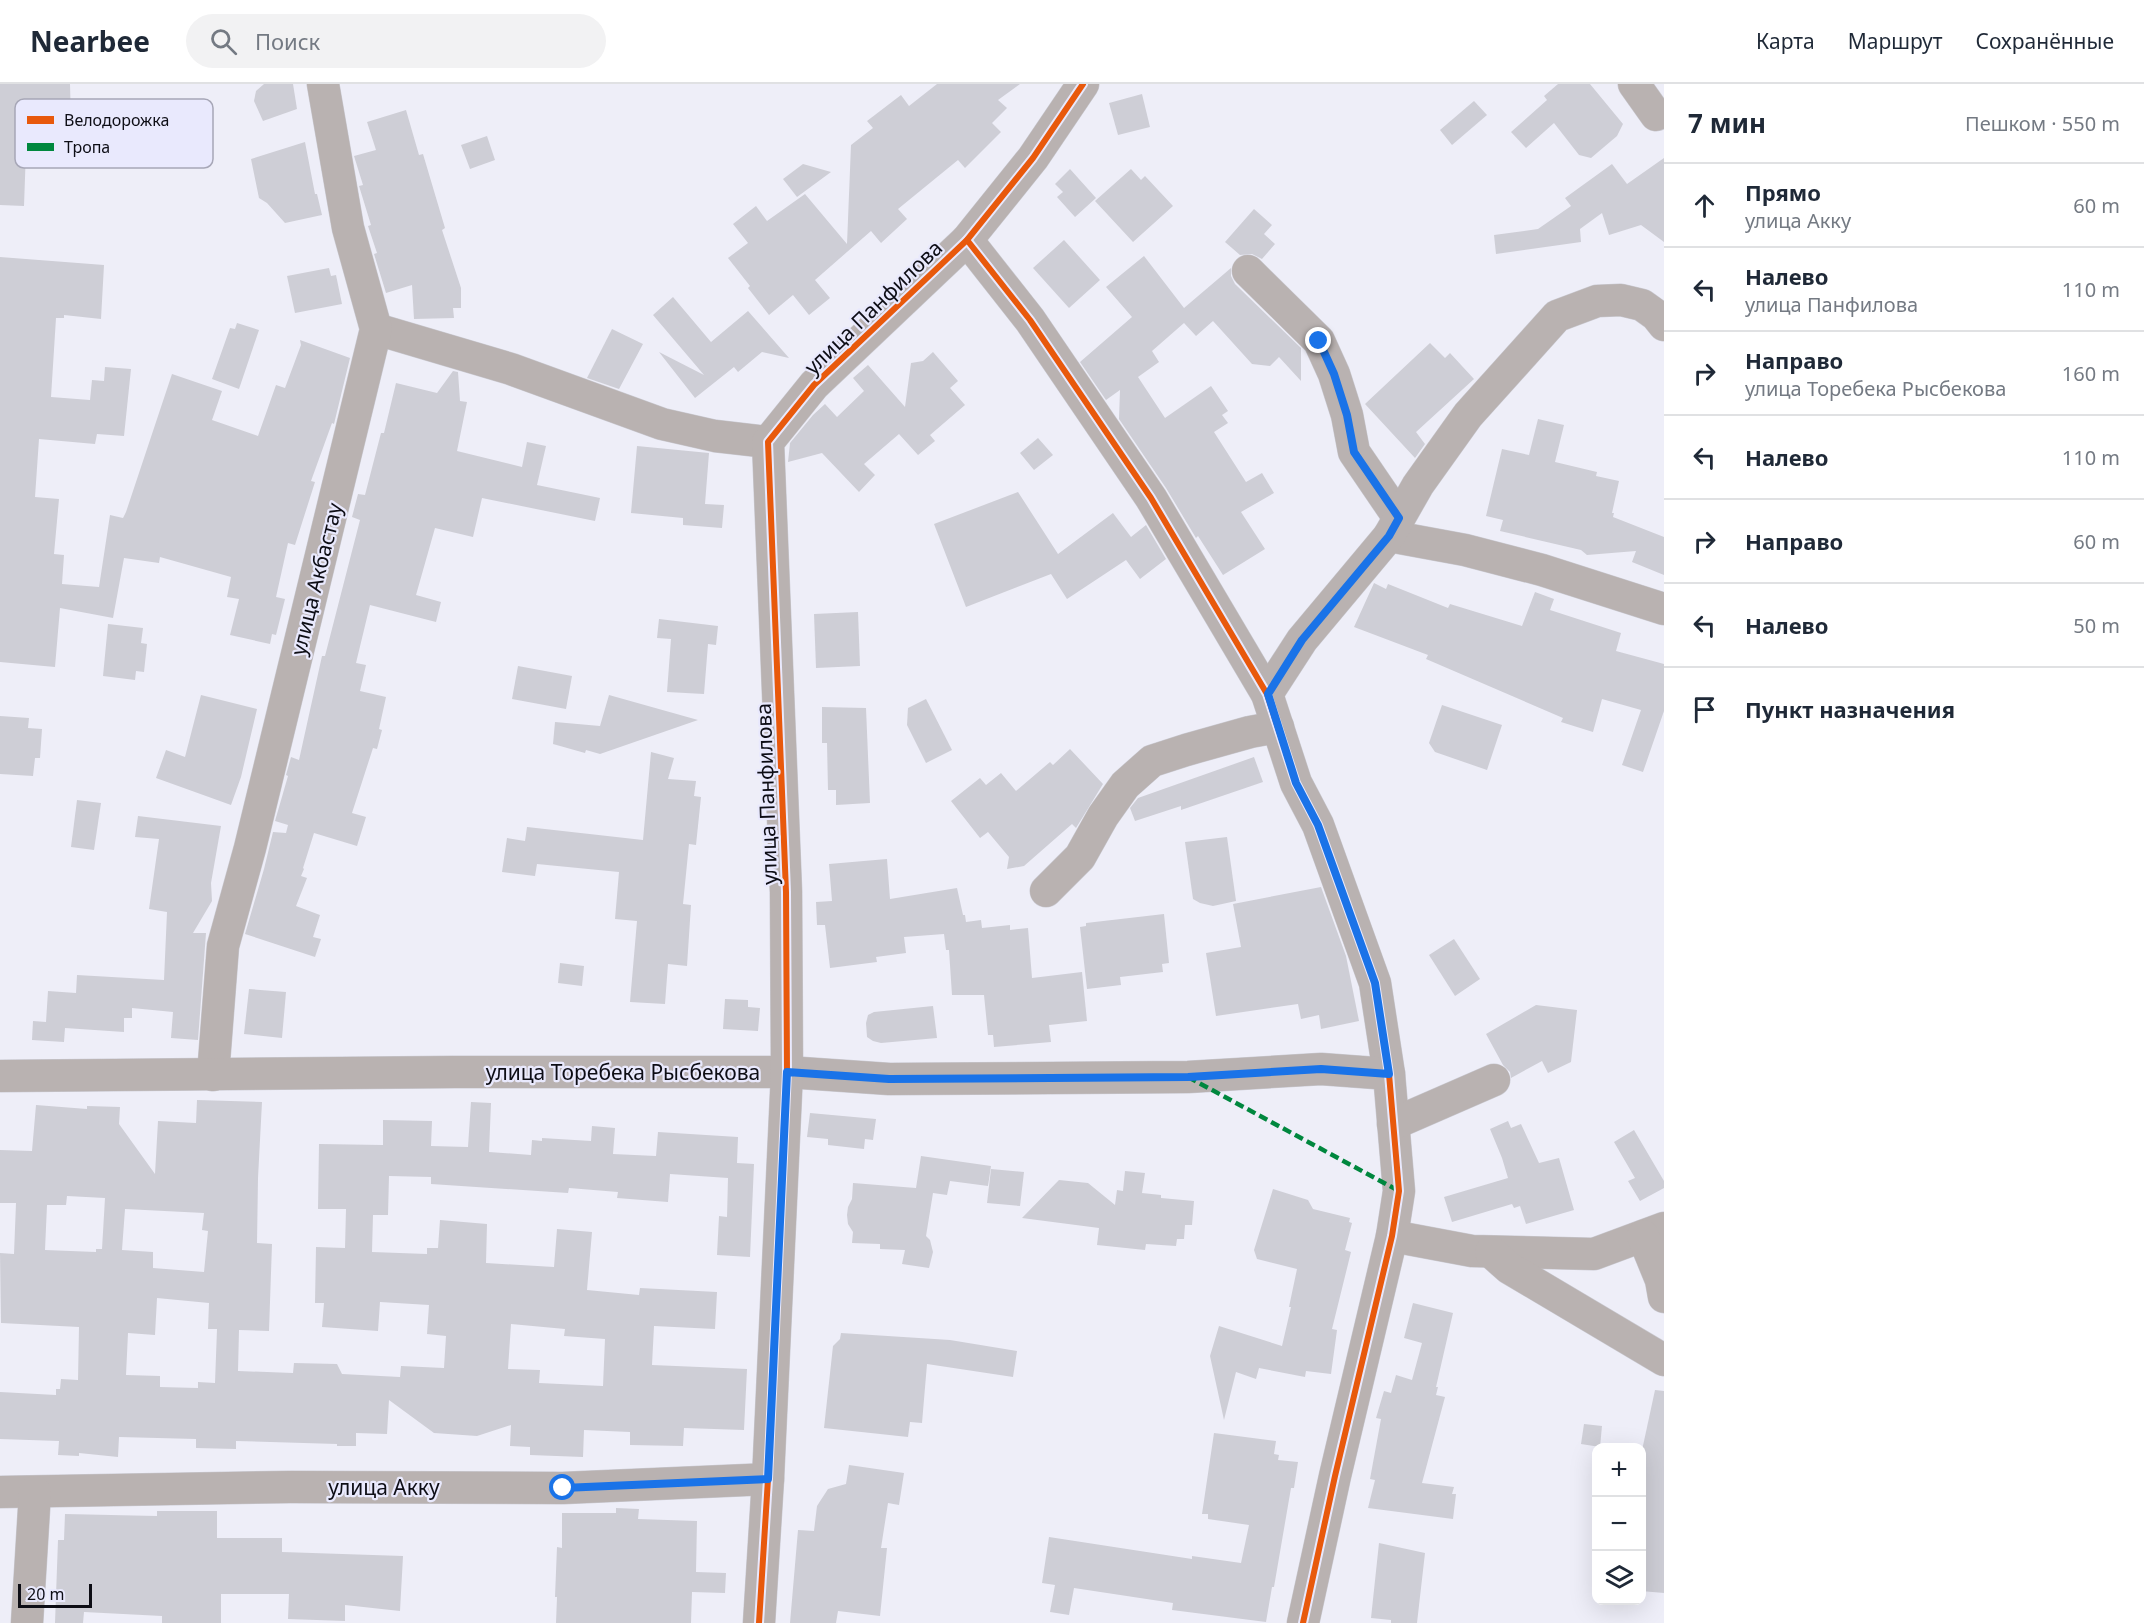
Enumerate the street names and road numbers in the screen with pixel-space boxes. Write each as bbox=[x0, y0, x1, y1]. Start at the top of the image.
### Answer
street label: улица Панфилова bbox=[798, 234, 948, 380]
street label: улица Акбастау bbox=[284, 500, 349, 658]
street label: улица Панфилова bbox=[749, 703, 783, 885]
street label: улица Торебека Рысбекова bbox=[486, 1058, 760, 1086]
street label: улица Акку bbox=[328, 1473, 440, 1501]

